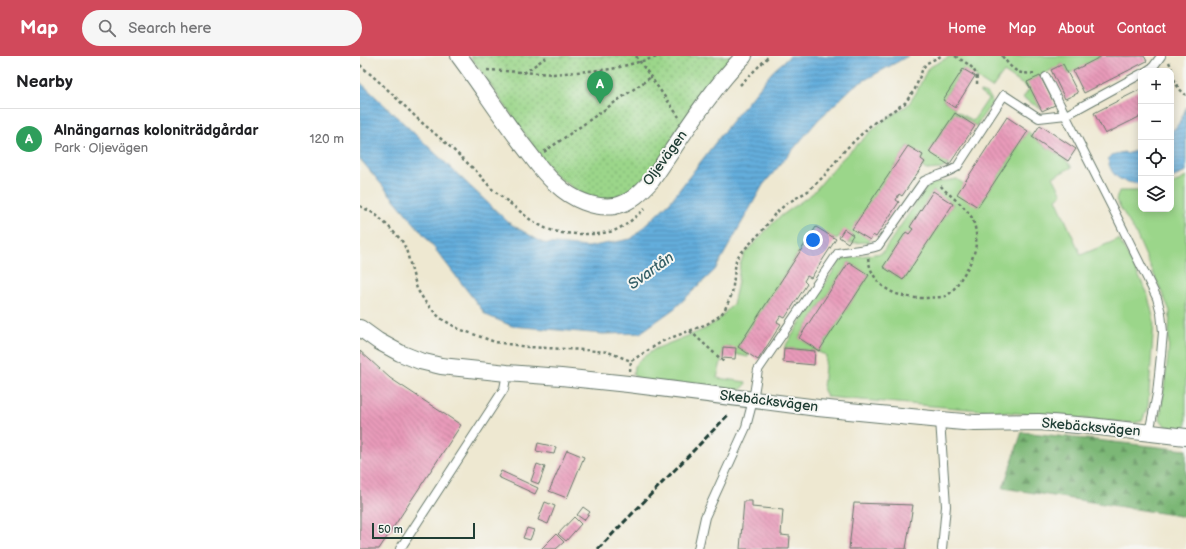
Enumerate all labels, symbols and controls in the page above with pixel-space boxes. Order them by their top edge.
search box [82,10,362,46]
text: Map [20,17,58,40]
icon: search [96,17,118,39]
text: Search here [128,19,211,38]
text: Home [948,20,986,37]
text: Map [1008,20,1036,37]
text: About [1058,20,1095,37]
text: Contact [1117,20,1166,37]
map controls [1138,68,1174,212]
button: + [1138,68,1174,104]
pin: A [587,71,613,104]
text: Nearby [16,72,73,92]
button: − [1138,104,1174,140]
text: Alnängarnas koloniträdgårdar [54,121,258,140]
street label: Oljevägen [639,127,691,189]
text: A [25,131,33,147]
text: 120 m [309,131,344,147]
text: Park · Oljevägen [54,140,148,156]
button: locate [1138,140,1174,176]
button: layers [1138,176,1174,212]
your location [803,230,823,250]
water label: Svartån [624,248,678,294]
street label: Skebäcksvägen [719,387,819,415]
street label: Skebäcksvägen [1041,414,1141,440]
scale bar [372,521,475,540]
text: 50 m [378,523,403,536]

